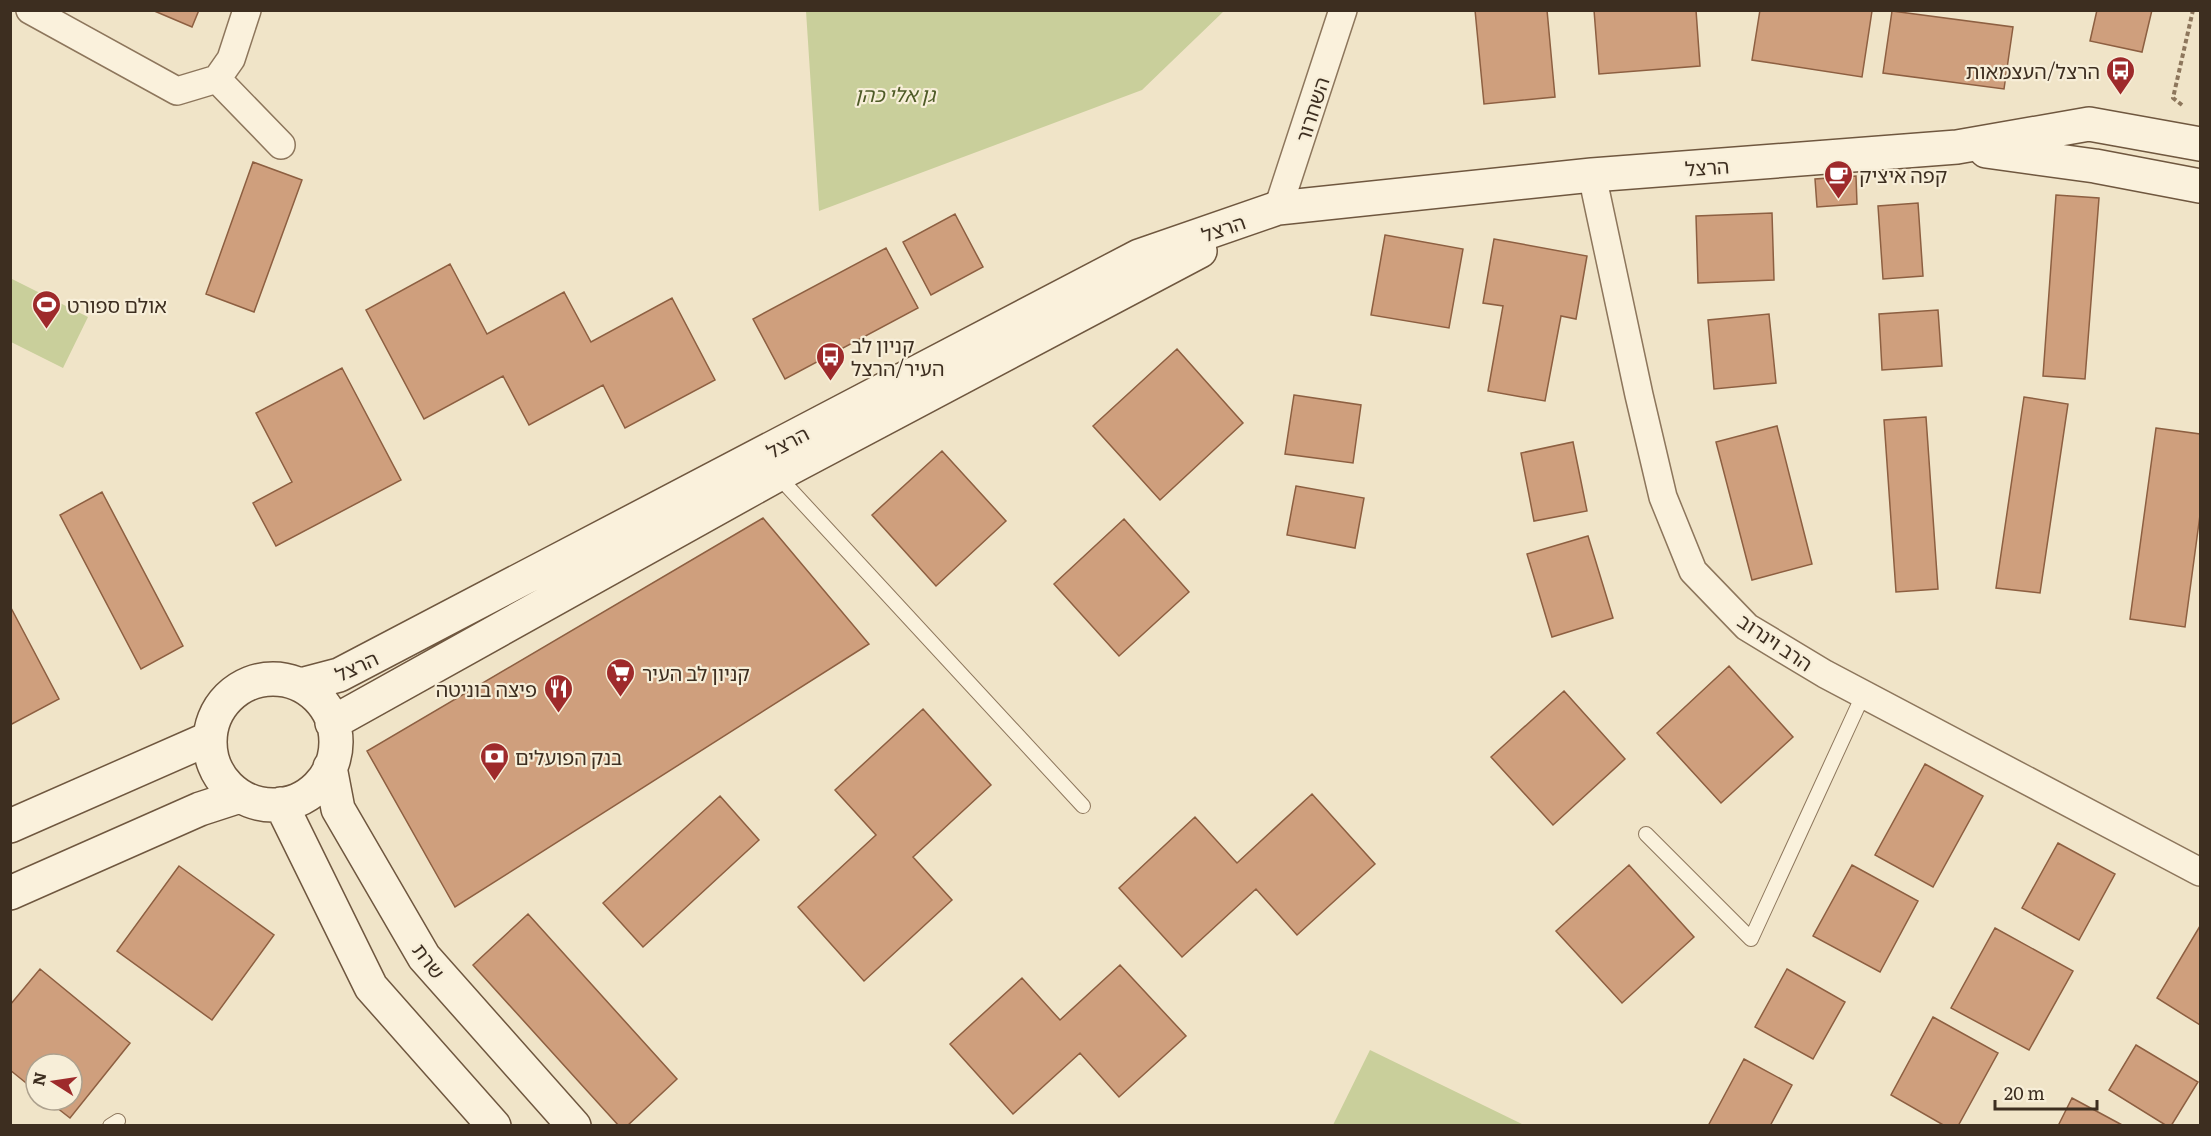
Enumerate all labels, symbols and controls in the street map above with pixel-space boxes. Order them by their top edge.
bus stop icon: הרצל/העצמאות [2105,54,2137,96]
place label: הרצל/העצמאות [1966,55,2100,85]
street label: השחרור [1286,72,1336,146]
park label: גן אלי כהן [855,78,936,108]
street label: הרצל [1684,149,1730,183]
cafe icon: קפה איציק [1822,158,1854,200]
place label: קפה איציק [1859,159,1947,189]
street label: הרצל [1197,206,1249,248]
sports icon: אולם ספורט [30,288,62,330]
place label: אולם ספורט [67,289,167,319]
place label: קניון לב העיר/הרצל [851,329,944,382]
bus stop icon: קניון לב העיר/הרצל [814,340,846,382]
street label: הרצל [760,417,814,465]
street label: הרב וינרוב [1732,605,1820,677]
street label: הרצל [329,642,383,688]
supermarket icon: קניון לב העיר [605,656,637,698]
place label: קניון לב העיר [642,657,750,687]
restaurant icon: פיצה בוניטה [542,672,574,714]
place label: פיצה בוניטה [436,673,537,703]
bank icon: בנק הפועלים [478,740,510,782]
place label: בנק הפועלים [515,741,622,771]
street label: שרת [407,936,453,984]
north arrow [24,1052,84,1112]
text: N [25,1070,51,1088]
scale bar [1995,1073,2097,1111]
text: 20 m [2004,1079,2045,1106]

